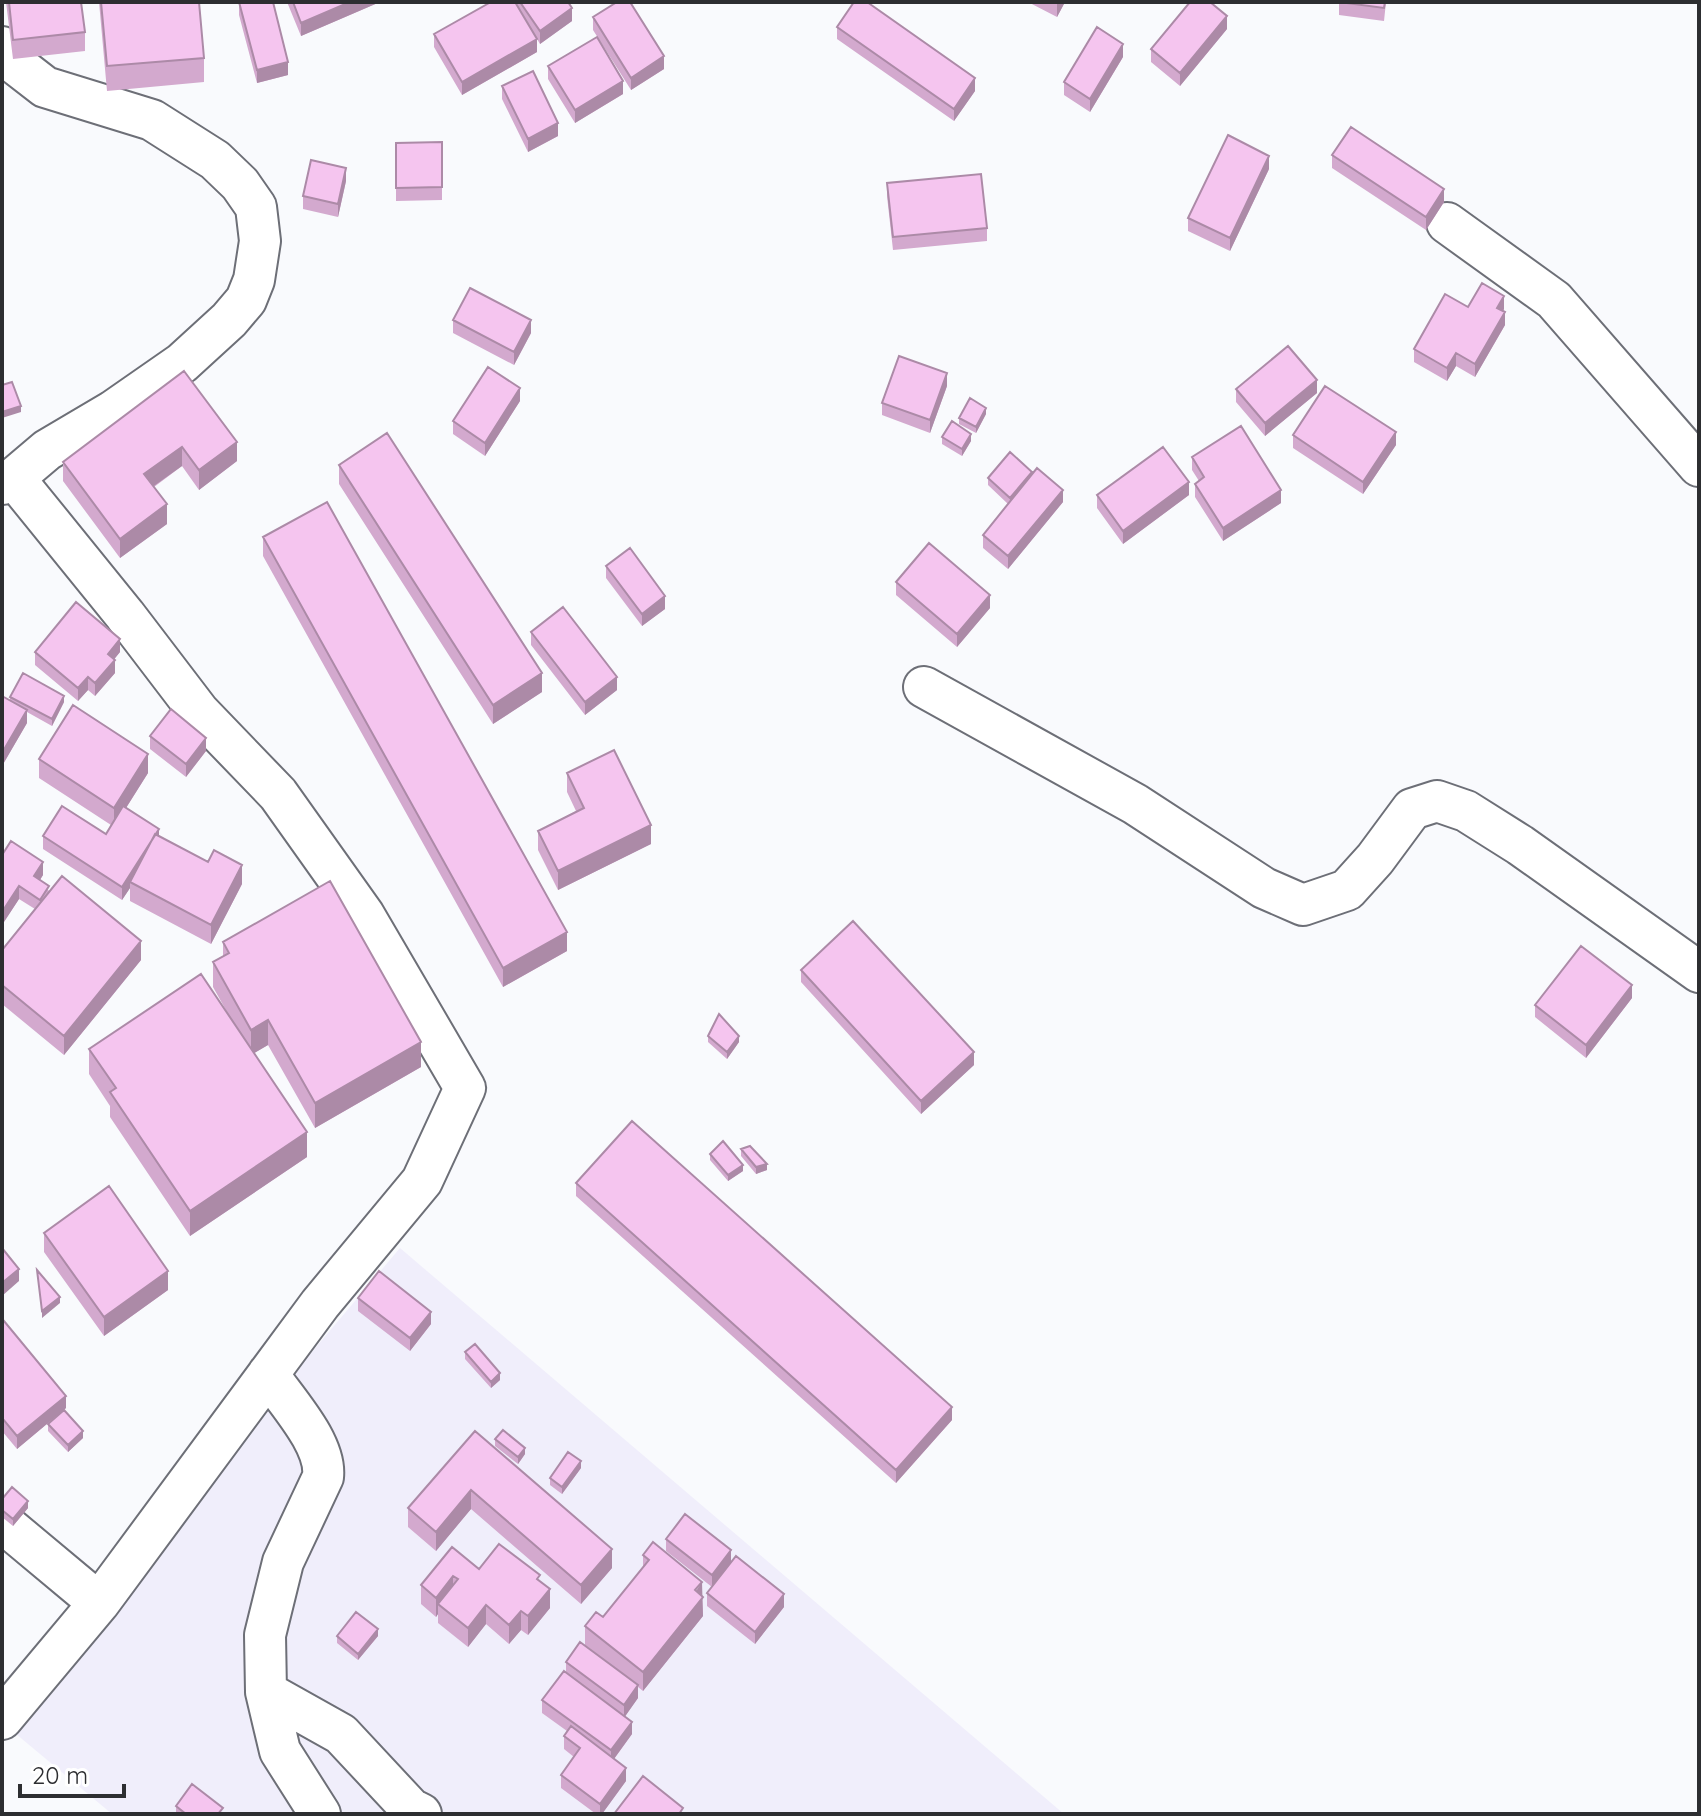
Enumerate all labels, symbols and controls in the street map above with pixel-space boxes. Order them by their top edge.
scale bar [20,1748,124,1798]
text: 20 m [32,1760,88,1790]

